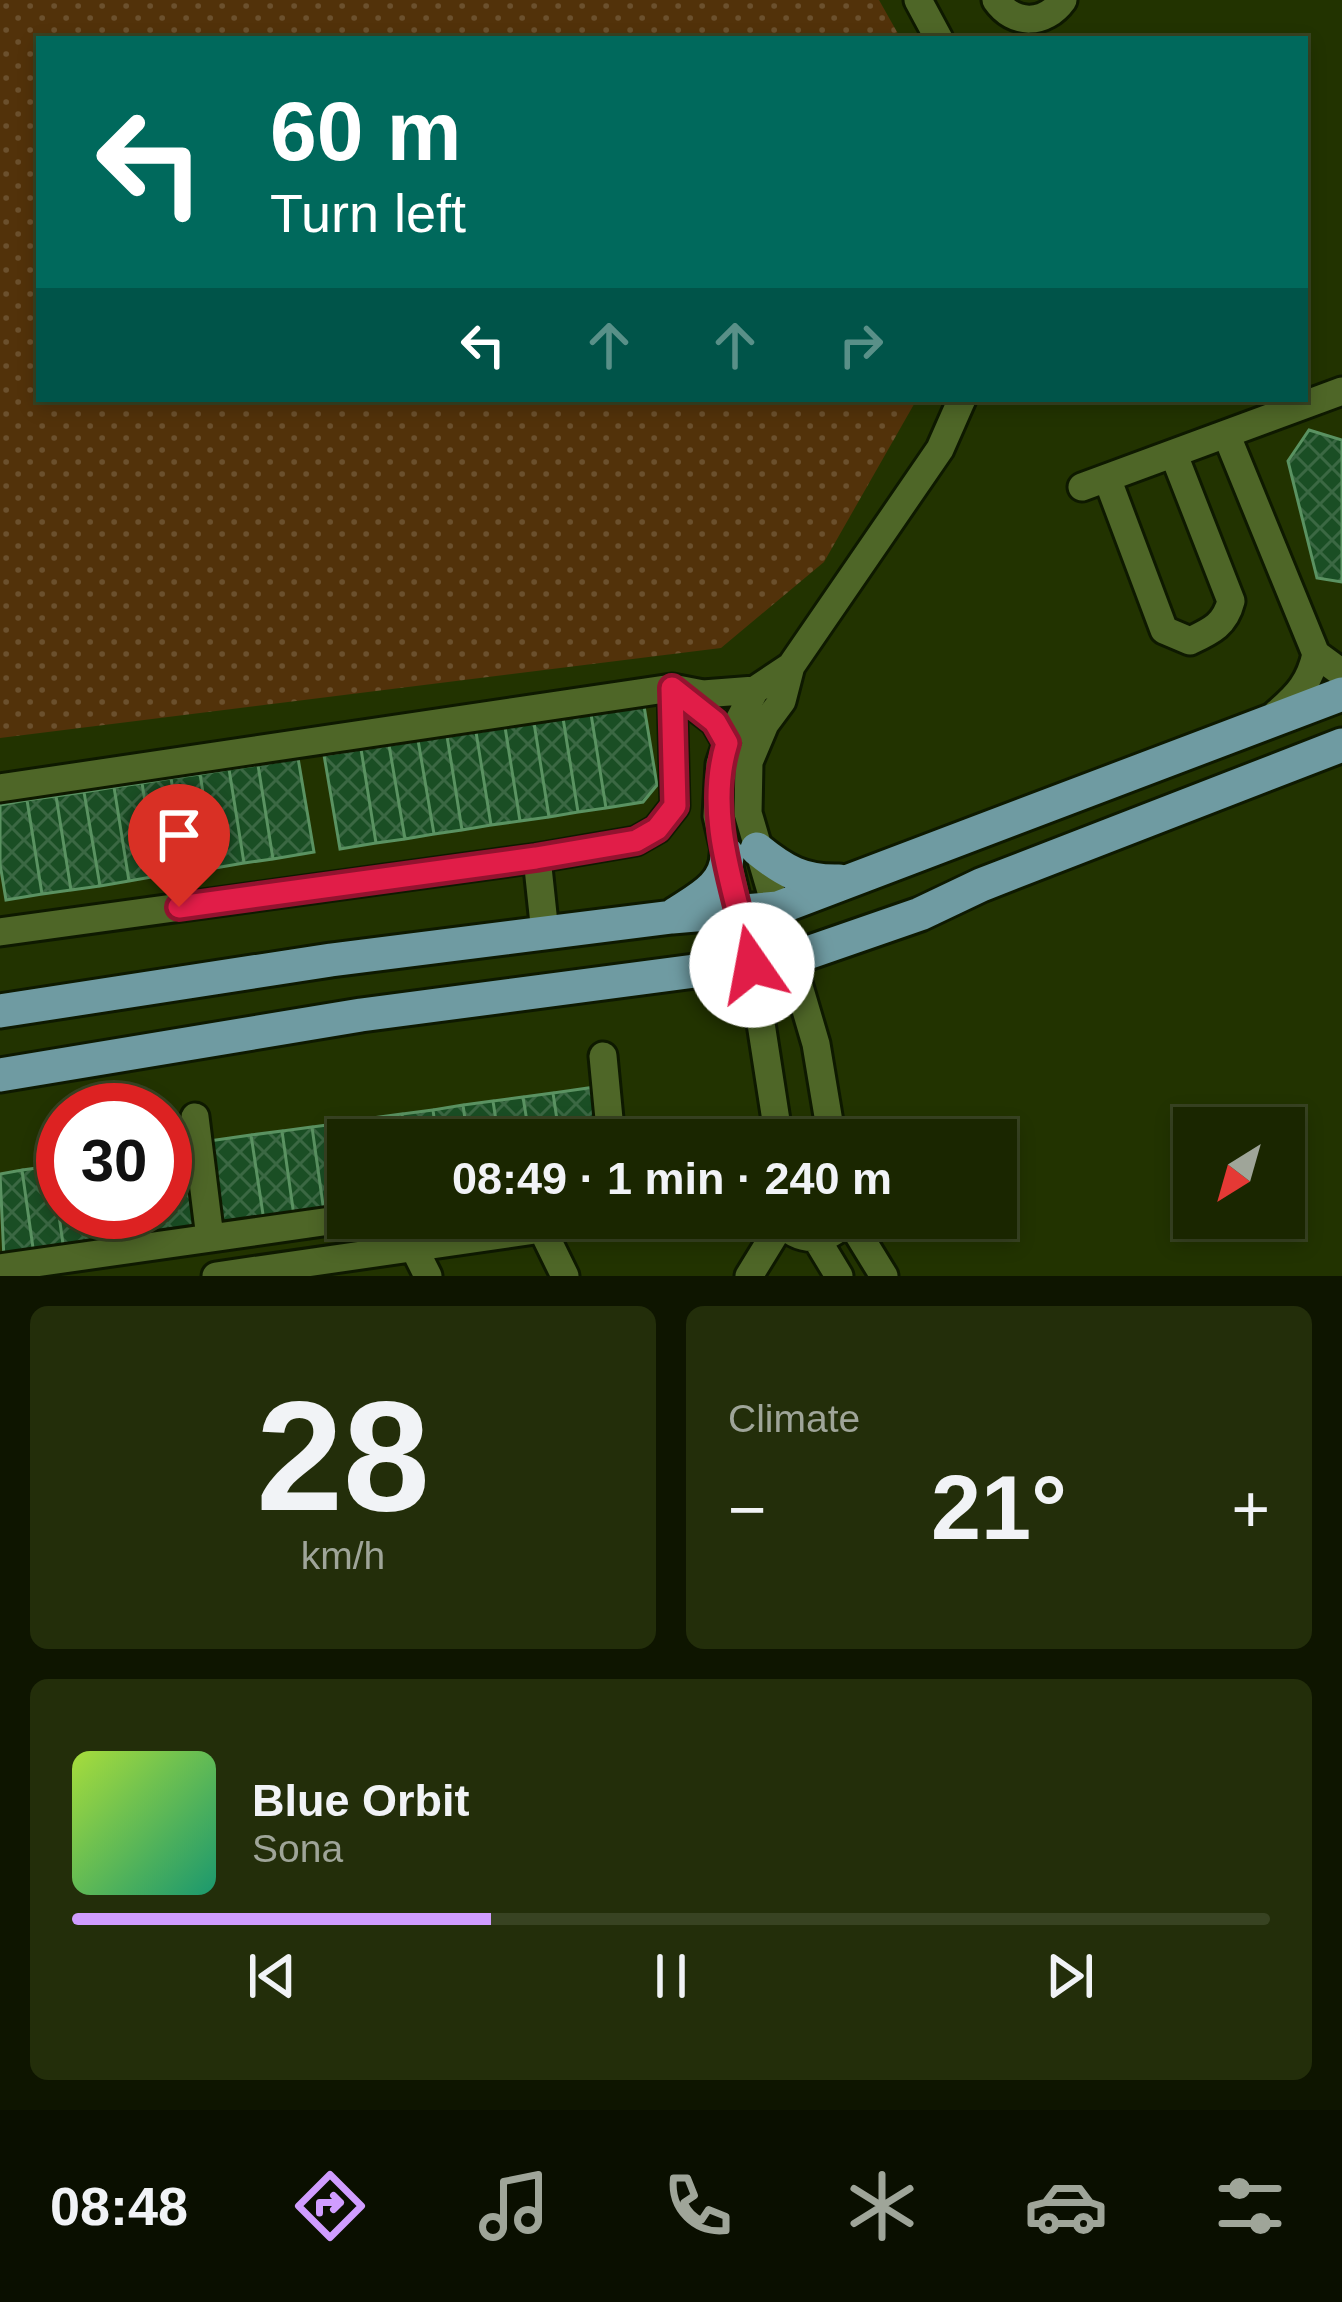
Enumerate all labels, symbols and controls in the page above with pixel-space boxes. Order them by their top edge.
icon: left [72,84,228,240]
text: 60 m [270,84,461,178]
text: Turn left [270,183,466,243]
icon: left [450,312,516,378]
icon: ahead [576,312,642,378]
icon: ahead [702,312,768,378]
icon: right [828,312,894,378]
pin [128,784,230,907]
icon: arrive [146,802,212,868]
position arrow [689,902,815,1028]
speed limit sign: 30 [36,1083,192,1239]
north arrow [1173,1107,1305,1239]
map controls [1173,1107,1305,1239]
text: 08:49 · 1 min · 240 m [452,1153,892,1204]
text: 28 [256,1369,430,1543]
text: Climate [728,1397,860,1440]
text: 21° [931,1458,1067,1558]
text: − [728,1472,767,1546]
text: + [1231,1472,1270,1546]
text: km/h [301,1534,385,1577]
text: Blue Orbit [252,1775,470,1826]
text: Sona [252,1827,343,1870]
icon: previous [239,1943,305,2009]
icon: pause [638,1943,704,2009]
icon: next [1037,1943,1103,2009]
icon: directions [288,2164,372,2248]
icon: music [472,2164,556,2248]
icon: phone [656,2164,740,2248]
icon: climate [840,2164,924,2248]
icon: car [1024,2164,1108,2248]
icon: filters [1208,2164,1292,2248]
text: 08:48 [50,2176,188,2236]

